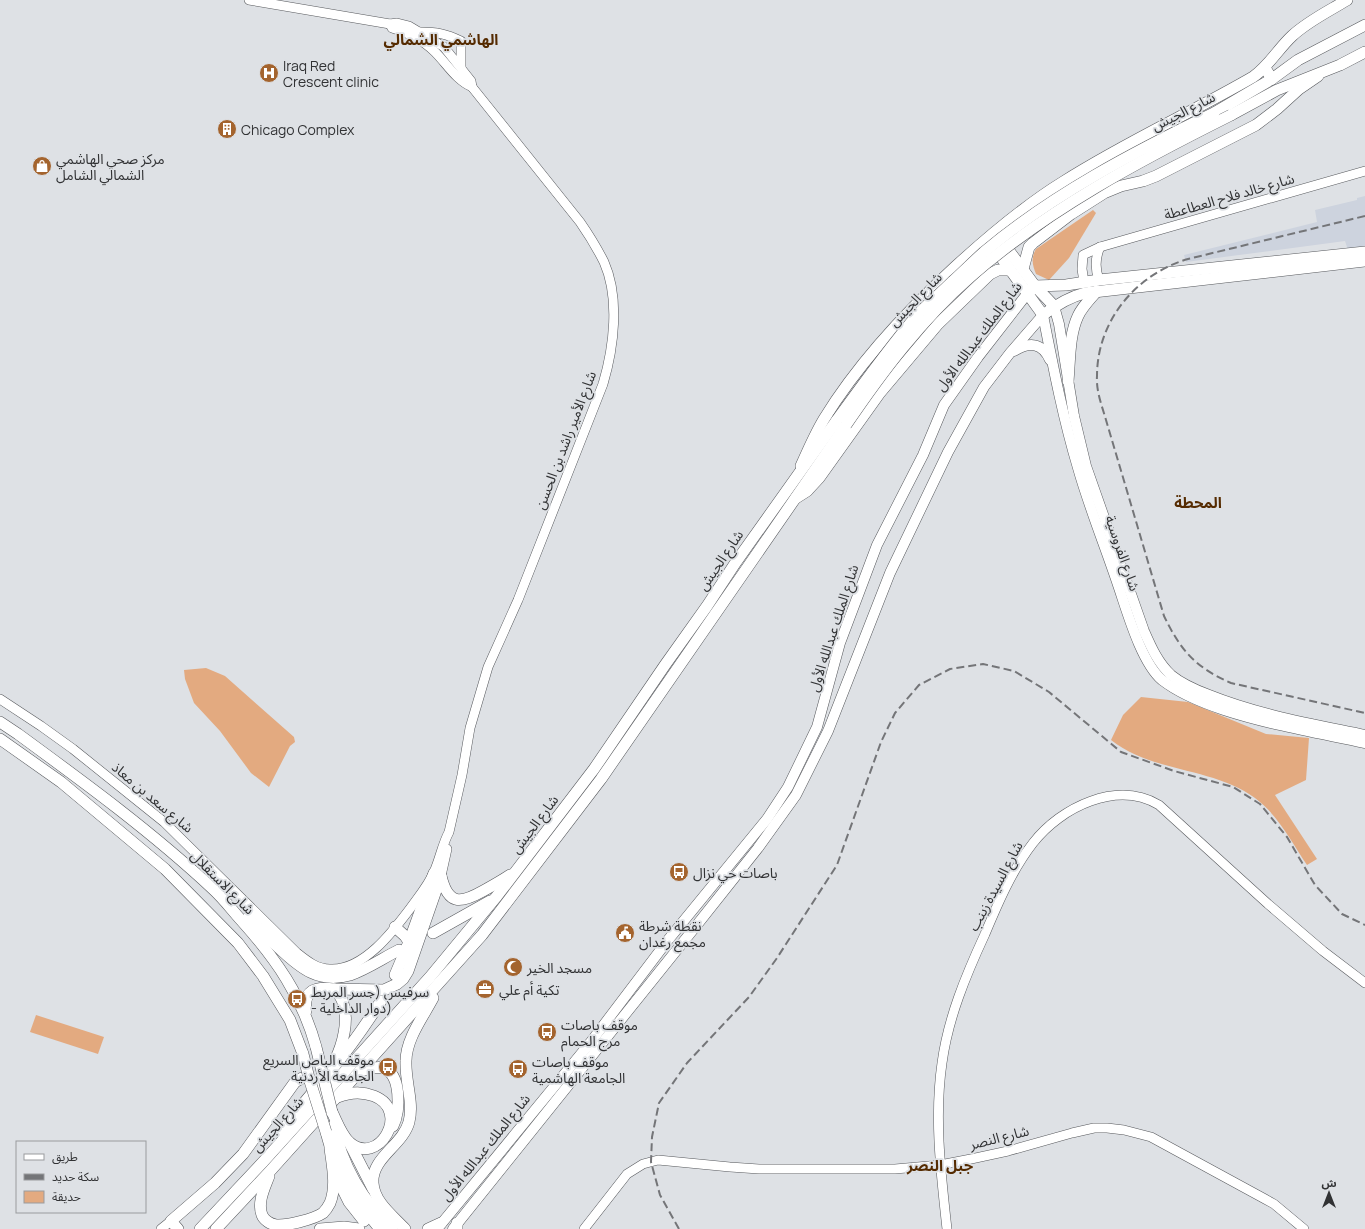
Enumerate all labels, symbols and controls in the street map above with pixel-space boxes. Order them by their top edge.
district label: الهاشمي الشمالي [384,29,498,51]
place label: Iraq Red Crescent clinic [283,56,379,91]
hospital icon: Iraq Red Crescent clinic [258,62,280,84]
street label: شارع الجيش [1148,87,1219,137]
building icon: Chicago Complex [216,118,238,140]
place label: Chicago Complex [241,120,355,139]
place label: مركز صحي الهاشمي الشمالي الشامل [56,149,165,186]
shop icon: مركز صحي الهاشمي الشمالي الشامل [31,155,53,177]
street label: شارع خالد فلاح العطاعطة [1162,168,1297,226]
street label: شارع الجيش [884,268,947,332]
street label: شارع الملك عبدالله الأول [931,277,1027,396]
street label: شارع الأمير راشد بن الحسن [530,368,602,513]
district label: المحطة [1174,492,1222,513]
street label: شارع الفروسية [1099,513,1145,594]
street label: شارع الجيش [693,526,749,595]
street label: شارع الملك عبدالله الأول [803,562,864,695]
street label: شارع سعد بن معاذ [107,757,198,838]
street label: شارع الجيش [506,791,564,858]
street label: شارع السيدة زينب [963,838,1028,935]
street label: شارع الاستقلال [186,846,259,919]
bus stop icon: باصات حي نزال [668,861,690,883]
place label: باصات حي نزال [693,863,778,884]
place label: نقطة شرطة مجمع رغدان [639,916,706,953]
public building icon: نقطة شرطة مجمع رغدان [614,922,636,944]
mosque icon: مسجد الخير [502,956,524,978]
place label: مسجد الخير [526,958,592,977]
office icon: تكية أم علي [474,978,496,1000]
place label: تكية أم علي [499,980,560,1001]
place label: سرفيس (جسر المربط - دوار الداخلية) [311,982,429,1017]
bus stop icon: سرفيس (جسر المربط - دوار الداخلية) [286,988,308,1010]
place label: موقف باصات مرج الحمام [561,1015,638,1052]
bus stop icon: موقف باصات مرج الحمام [536,1021,558,1043]
place label: موقف الباص السريع الجامعة الأردنية [263,1050,374,1085]
place label: موقف باصات الجامعة الهاشمية [532,1052,625,1087]
bus stop icon: موقف الباص السريع الجامعة الأردنية [377,1056,399,1078]
bus stop icon: موقف باصات الجامعة الهاشمية [507,1058,529,1080]
street label: شارع الملك عبدالله الأول [436,1089,536,1206]
street label: شارع الجيش [247,1092,309,1157]
street label: شارع النصر [966,1120,1031,1156]
legend [16,1141,146,1213]
text: طريق [52,1148,78,1165]
district label: جبل النصر [906,1155,974,1176]
text: سكة حديد [52,1168,99,1185]
north arrow [1309,1173,1349,1213]
text: ش [1321,1175,1337,1190]
text: حديقة [52,1188,81,1205]

